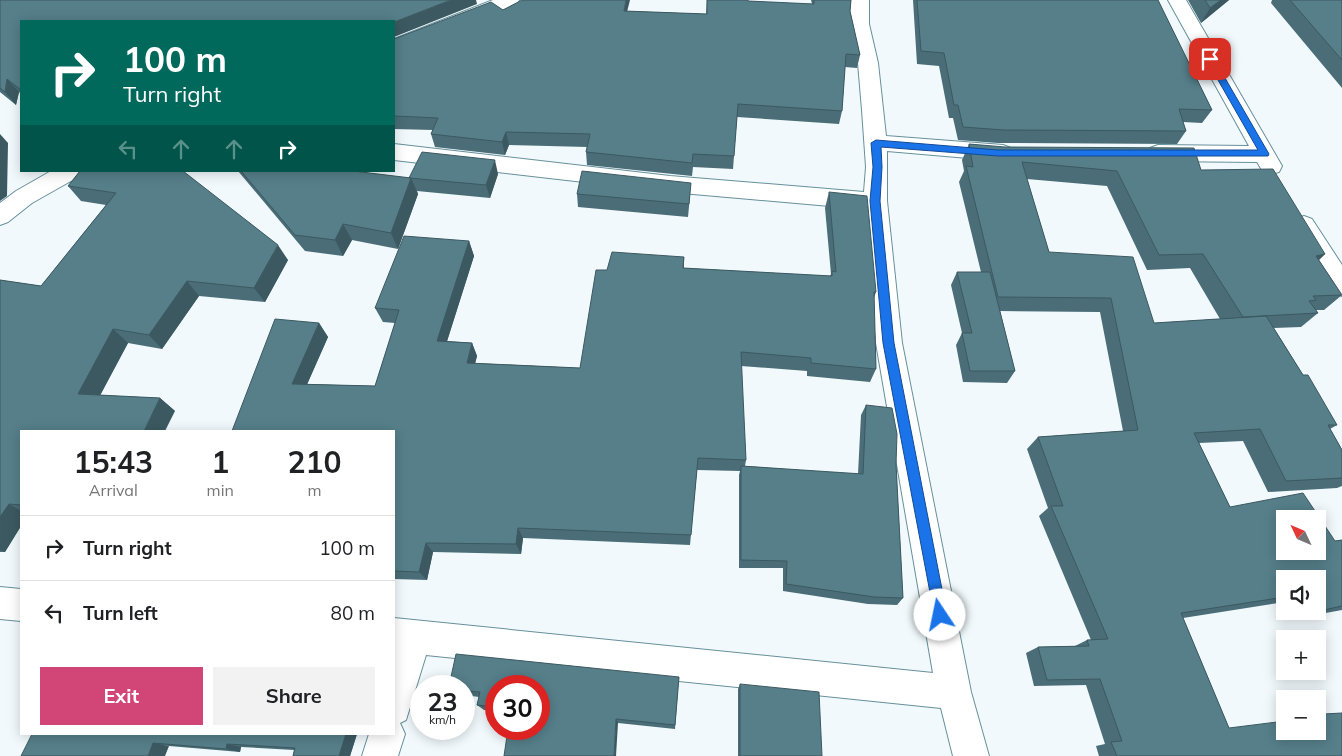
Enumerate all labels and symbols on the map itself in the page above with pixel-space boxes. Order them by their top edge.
pin [1189,38,1231,80]
north arrow [1276,510,1326,560]
position arrow [913,588,965,640]
speed limit sign: 30 [485,675,550,740]

